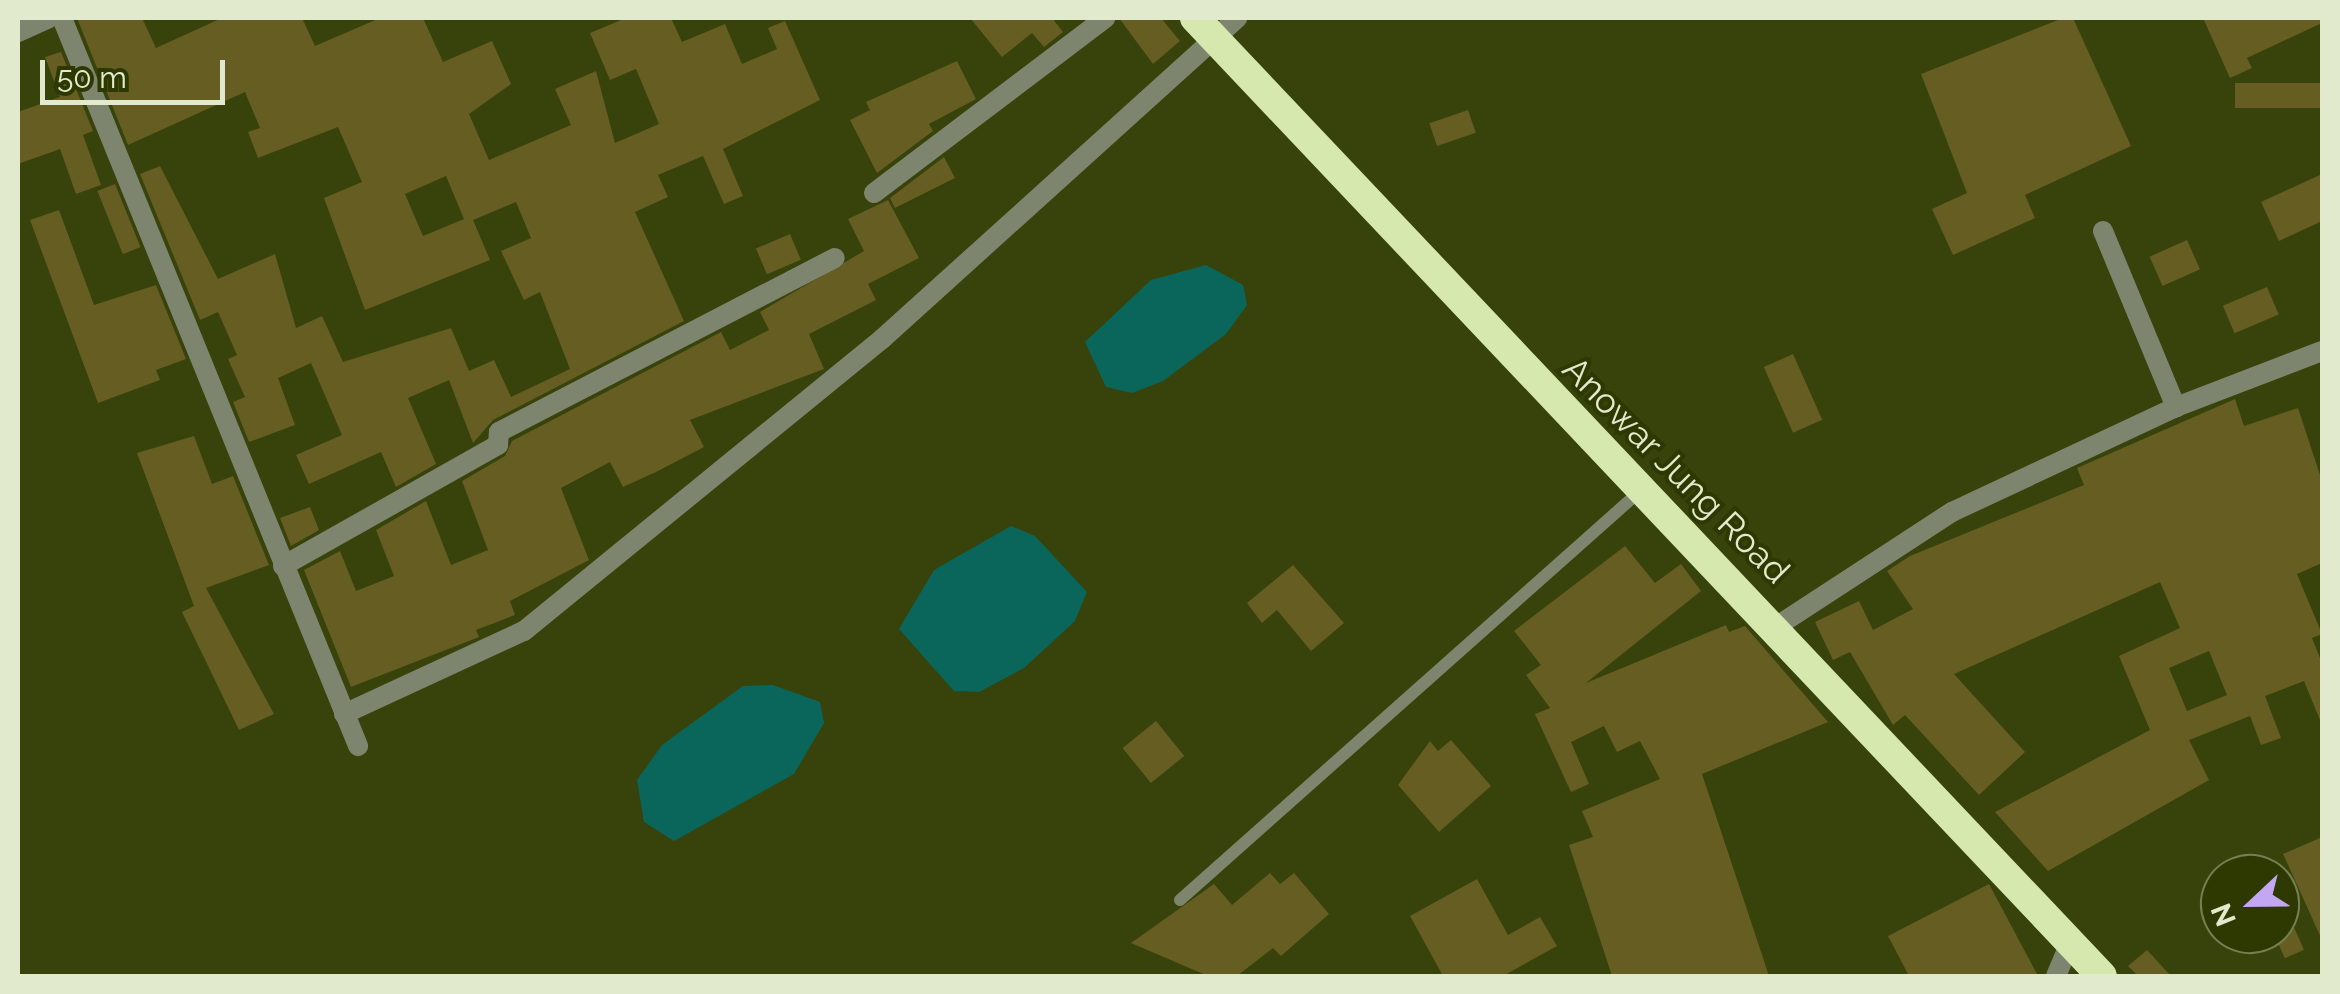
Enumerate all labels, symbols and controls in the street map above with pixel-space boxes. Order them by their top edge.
scale bar [45,40,230,102]
text: 50 m [57,60,127,95]
street label: Anowar Jung Road [1553,347,1799,593]
north arrow [2200,854,2300,954]
text: N [2204,899,2243,931]

